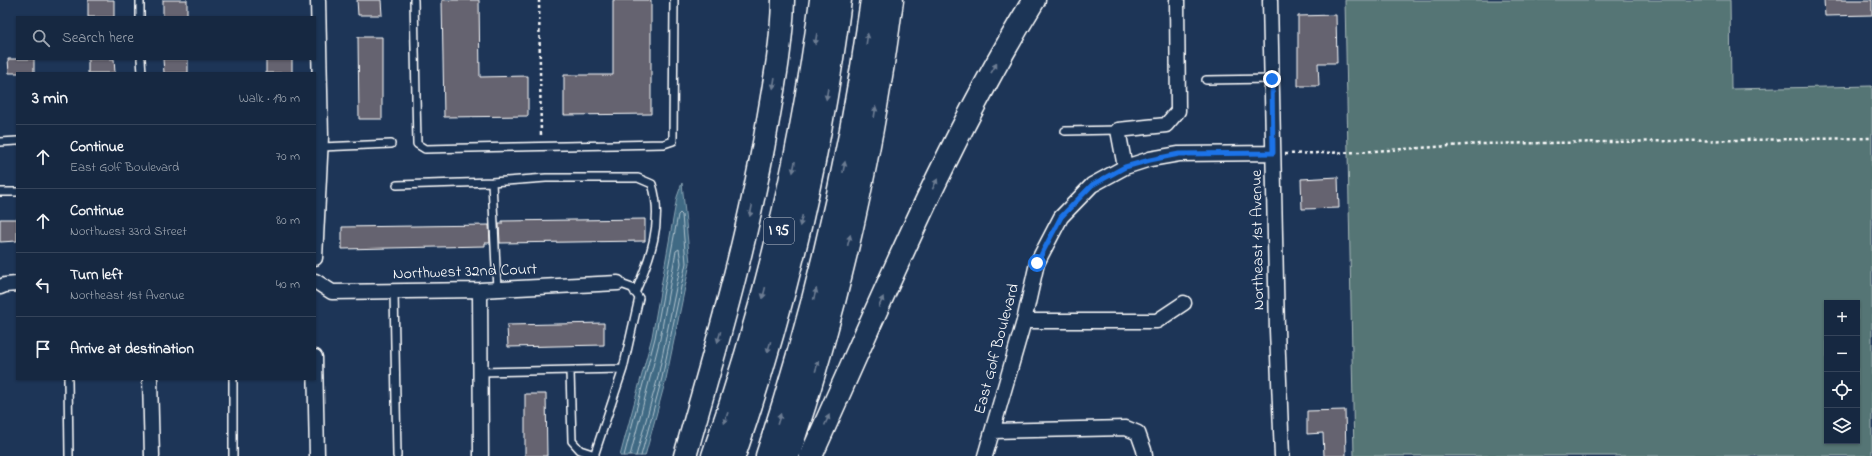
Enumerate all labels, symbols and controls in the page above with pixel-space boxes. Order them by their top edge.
search box [16,16,316,60]
icon: search [30,27,52,49]
text: Search here [62,27,134,49]
one-way arrow [813,33,819,45]
one-way arrow [864,33,870,45]
one-way arrow [991,62,998,74]
route end [1263,70,1281,88]
one-way arrow [771,77,777,90]
text: 3 min [32,86,68,111]
one-way arrow [824,88,830,100]
text: Walk · 190 m [239,89,300,108]
one-way arrow [872,106,878,118]
text: Continue [70,136,124,158]
icon: ahead [32,146,54,168]
text: 70 m [276,147,300,166]
text: East Golf Boulevard [70,158,179,177]
one-way arrow [791,161,797,173]
one-way arrow [842,161,848,174]
street label: Northeast 1st Avenue [1245,169,1271,311]
one-way arrow [932,178,939,190]
text: Continue [70,200,124,222]
one-way arrow [747,205,753,218]
icon: ahead [32,210,54,232]
text: 80 m [276,211,300,230]
one-way arrow [798,215,804,228]
road number: I 95 [764,218,794,244]
text: Northwest 33rd Street [70,222,187,241]
one-way arrow [847,233,853,246]
route start [1028,254,1046,272]
street label: Northwest 32nd Court [393,257,538,287]
text: Turn left [70,264,123,286]
icon: left [32,274,54,296]
text: 40 m [276,275,300,294]
street label: East Golf Boulevard [968,281,1026,417]
text: Northeast 1st Avenue [70,286,184,305]
one-way arrow [760,287,766,299]
one-way arrow [812,288,818,300]
one-way arrow [878,296,884,308]
map controls [1824,300,1860,444]
button: + [1824,300,1860,336]
one-way arrow [716,332,722,344]
button: − [1824,336,1860,372]
icon: arrive [32,338,54,360]
text: Arrive at destination [70,338,194,360]
one-way arrow [766,342,772,354]
one-way arrow [814,359,820,371]
button: locate [1824,372,1860,408]
button: layers [1824,408,1860,444]
one-way arrow [723,412,729,424]
one-way arrow [776,413,782,425]
one-way arrow [825,414,831,426]

